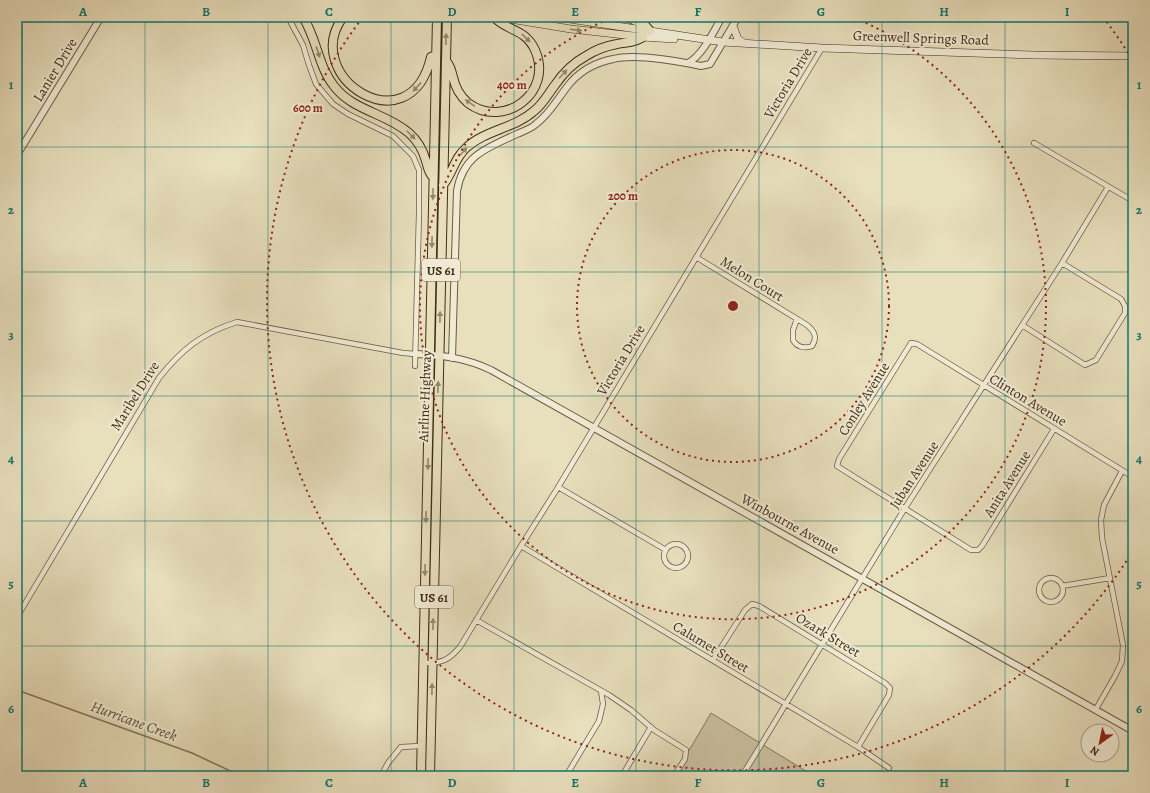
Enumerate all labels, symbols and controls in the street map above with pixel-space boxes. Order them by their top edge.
text: A [78,3,88,20]
text: B [202,3,210,20]
text: C [325,3,333,20]
text: D [447,3,457,20]
text: E [571,3,579,20]
text: F [695,3,702,20]
text: G [817,3,825,20]
text: H [939,3,949,20]
text: I [1065,3,1070,20]
street label: Greenwell Springs Road [853,26,990,50]
one-way arrow [570,27,583,33]
one-way arrow [443,32,449,45]
one-way arrow [521,33,531,43]
street label: Lanier Drive [29,35,81,105]
street label: Victoria Drive [759,44,817,123]
one-way arrow [316,47,322,59]
one-way arrow [559,69,568,80]
text: 1 [9,76,14,93]
text: 1 [1137,76,1142,93]
text: 400 m [497,77,527,93]
one-way arrow [413,82,422,92]
one-way arrow [465,99,475,107]
text: 600 m [293,100,323,116]
one-way arrow [406,130,416,140]
one-way arrow [458,146,467,157]
one-way arrow [430,188,436,201]
text: 200 m [608,188,638,204]
text: 2 [8,201,15,218]
text: 2 [1136,201,1143,218]
one-way arrow [429,236,435,249]
street label: Melon Court [717,252,788,306]
road number: US 61 [422,259,460,281]
centre of rings [726,299,740,313]
one-way arrow [437,310,443,323]
street label: Victoria Drive [592,321,650,400]
text: 3 [8,326,14,343]
text: 3 [1136,326,1142,343]
street label: Airline Highway [414,349,436,443]
street label: Maribel Drive [106,358,164,434]
street label: Conley Avenue [834,359,894,439]
street label: Clinton Avenue [986,369,1070,431]
one-way arrow [435,381,442,393]
street label: Juban Avenue [885,437,943,513]
street label: Anita Avenue [979,447,1035,522]
text: 4 [8,450,14,467]
text: 4 [1136,450,1142,467]
one-way arrow [424,458,431,470]
street label: Winbourne Avenue [737,489,843,559]
one-way arrow [423,511,430,523]
one-way arrow [422,564,428,577]
text: 5 [8,575,14,592]
text: 5 [1136,575,1142,592]
road number: US 61 [415,586,453,608]
street label: Ozark Street [792,608,864,662]
one-way arrow [430,617,436,630]
street label: Calumet Street [669,617,753,677]
one-way arrow [428,683,435,695]
water label: Hurricane Creek [88,696,180,746]
text: 6 [8,700,14,717]
text: 6 [1136,700,1142,717]
north arrow [1080,723,1120,763]
text: N [1087,742,1102,759]
text: A [78,774,88,791]
text: B [202,774,210,791]
text: C [325,774,333,791]
text: D [447,774,457,791]
text: E [571,774,579,791]
text: F [695,774,702,791]
text: G [817,774,825,791]
text: H [939,774,949,791]
text: I [1065,774,1070,791]

